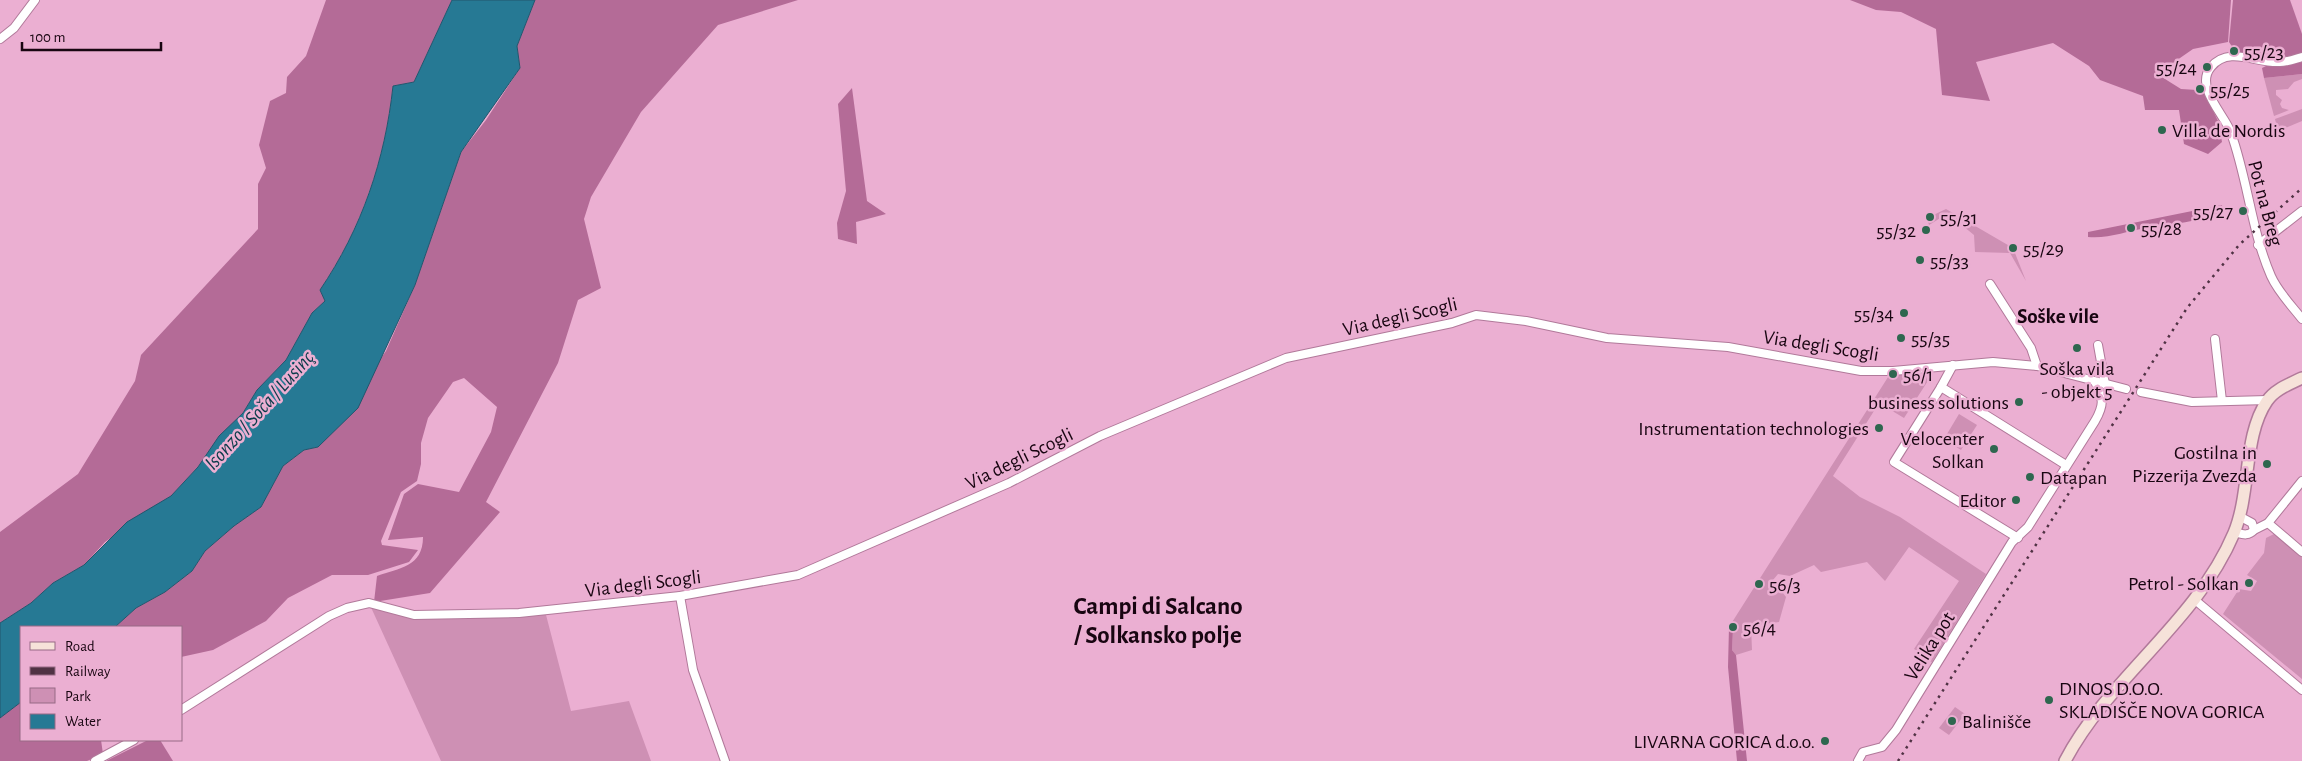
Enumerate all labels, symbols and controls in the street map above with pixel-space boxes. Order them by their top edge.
scale bar [22,20,161,52]
text: 100 m [30,30,65,45]
place label: 55/23 [2244,42,2284,62]
marker: 55/23 [2228,45,2240,57]
place label: 55/24 [2156,58,2197,78]
marker: 55/24 [2201,61,2213,73]
place label: 55/25 [2210,80,2250,100]
marker: 55/25 [2194,83,2206,95]
place label: Villa de Nordis [2172,121,2285,141]
marker: Villa de Nordis [2156,124,2168,136]
street label: Pot na Breg [2244,158,2286,248]
place label: 55/27 [2193,202,2233,222]
marker: 55/27 [2237,205,2249,217]
place label: 55/31 [1940,208,1978,228]
marker: 55/31 [1924,211,1936,223]
place label: 55/28 [2141,219,2182,239]
place label: 55/32 [1876,221,1916,241]
marker: 55/28 [2125,222,2137,234]
marker: 55/32 [1920,224,1932,236]
place label: 55/29 [2023,239,2064,259]
marker: 55/29 [2007,242,2019,254]
place label: 55/33 [1930,251,1969,271]
marker: 55/33 [1914,254,1926,266]
street label: Via degli Scogli [1341,294,1459,340]
place label: 55/34 [1854,304,1894,324]
district label: Soške vile [2017,306,2099,327]
marker: 55/34 [1898,307,1910,319]
street label: Via degli Scogli [1762,327,1880,365]
place label: 55/35 [1911,329,1950,349]
marker: 55/35 [1895,332,1907,344]
marker: Soška vila - objekt 5 [2071,342,2083,354]
water label: Isonzo / Soča / Lusinç [201,346,319,474]
place label: Soška vila - objekt 5 [2040,359,2115,402]
place label: 56/1 [1903,365,1933,385]
marker: 56/1 [1887,368,1899,380]
place label: business solutions [1868,393,2009,413]
marker: business solutions [2013,396,2025,408]
place label: Instrumentation technologies [1638,419,1869,439]
marker: Instrumentation technologies [1873,422,1885,434]
street label: Via degli Scogli [962,424,1076,494]
place label: Velocenter Solkan [1901,429,1985,472]
marker: Velocenter Solkan [1988,443,2000,455]
place label: Gostilna in Pizzerija Zvezda [2132,443,2257,486]
marker: Gostilna in Pizzerija Zvezda [2261,458,2273,470]
place label: Datapan [2040,468,2107,488]
marker: Datapan [2024,471,2036,483]
place label: Editor [1960,491,2007,511]
marker: Editor [2010,494,2022,506]
street label: Via degli Scogli [584,567,702,601]
place label: Petrol - Solkan [2128,574,2239,594]
place label: 56/3 [1769,575,1801,595]
marker: Petrol - Solkan [2243,577,2255,589]
marker: 56/3 [1753,578,1765,590]
district label: Campi di Salcano / Solkansko polje [1073,594,1243,648]
street label: Velika pot [1901,608,1959,684]
place label: 56/4 [1743,618,1776,638]
marker: 56/4 [1727,621,1739,633]
legend [20,626,182,741]
text: Road [65,639,95,654]
text: Railway [65,664,111,679]
place label: DINOS D.O.O. SKLADIŠČE NOVA GORICA [2059,679,2265,722]
text: Park [65,689,91,704]
marker: DINOS D.O.O. SKLADIŠČE NOVA GORICA [2043,694,2055,706]
place label: Balinišče [1962,712,2031,732]
text: Water [65,714,101,729]
marker: Balinišče [1946,715,1958,727]
place label: LIVARNA GORICA d.o.o. [1634,732,1815,752]
marker: LIVARNA GORICA d.o.o. [1819,735,1831,747]

